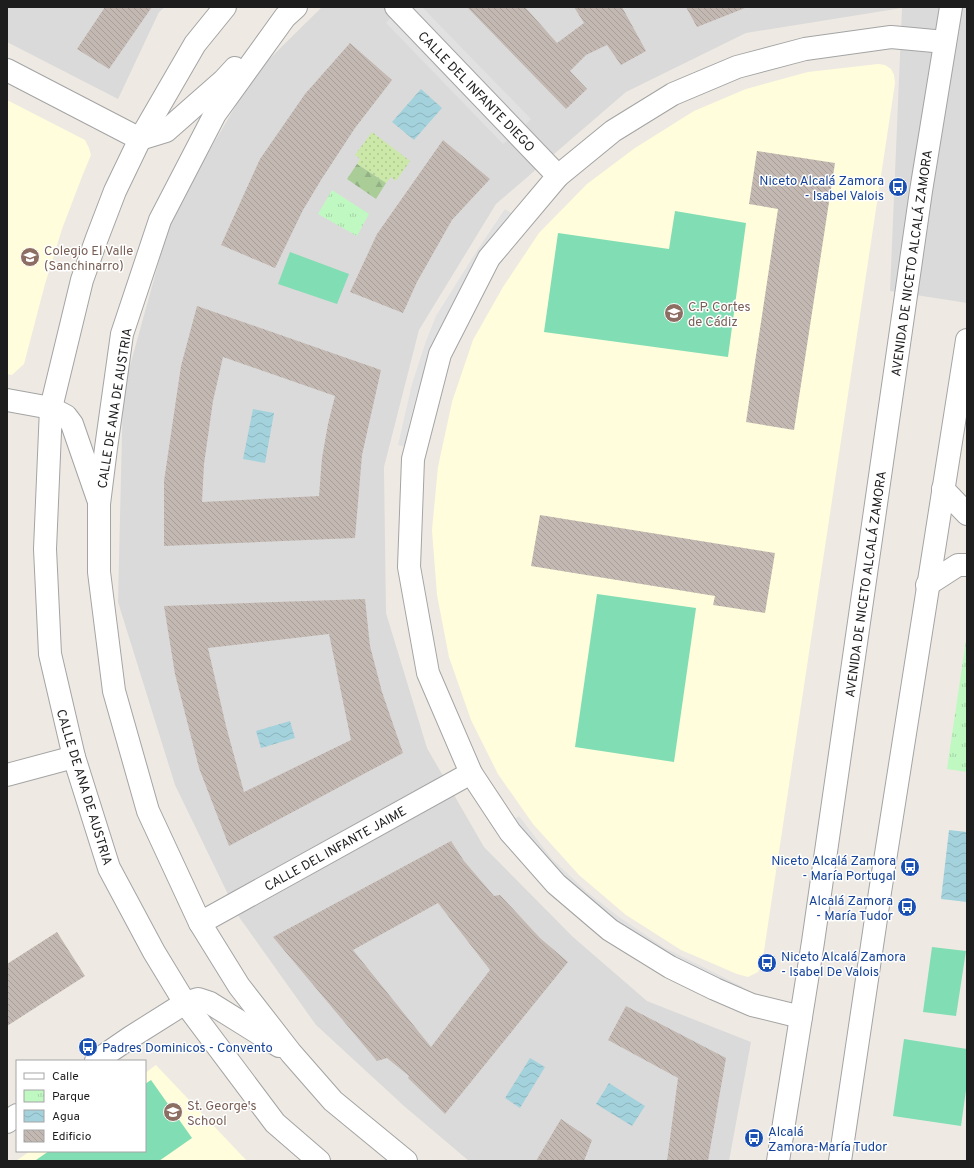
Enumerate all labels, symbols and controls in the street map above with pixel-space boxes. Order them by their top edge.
street label: CALLE DEL INFANTE DIEGO [414,29,537,156]
street label: AVENIDA DE NICETO ALCALÁ ZAMORA [887,148,937,378]
place label: Niceto Alcalá Zamora - Isabel Valois [759,174,884,205]
bus stop icon: Niceto Alcalá Zamora - Isabel Valois [887,176,909,198]
place label: Colegio El Valle (Sanchinarro) [44,244,133,275]
school or university icon: Colegio El Valle (Sanchinarro) [19,246,41,268]
place label: C.P. Cortes de Cádiz [688,300,751,331]
school or university icon: C.P. Cortes de Cádiz [663,302,685,324]
street label: CALLE DE ANA DE AUSTRIA [95,327,137,490]
street label: AVENIDA DE NICETO ALCALÁ ZAMORA [841,469,891,699]
street label: CALLE DE ANA DE AUSTRIA [52,708,115,868]
street label: CALLE DEL INFANTE JAIME [262,804,410,896]
place label: Niceto Alcalá Zamora - María Portugal [771,854,896,885]
bus stop icon: Niceto Alcalá Zamora - María Portugal [899,856,921,878]
place label: Alcalá Zamora - María Tudor [809,894,893,925]
bus stop icon: Alcalá Zamora - María Tudor [896,896,918,918]
place label: Niceto Alcalá Zamora - Isabel De Valois [781,950,906,981]
bus stop icon: Niceto Alcalá Zamora - Isabel De Valois [756,952,778,974]
bus stop icon: Padres Dominicos - Convento [77,1036,99,1058]
place label: Padres Dominicos - Convento [102,1041,273,1057]
legend [16,1060,146,1152]
text: Calle [52,1069,79,1085]
text: Parque [52,1089,90,1105]
place label: St. George's School [187,1099,257,1130]
school or university icon: St. George's School [162,1101,184,1123]
text: Agua [52,1109,80,1125]
place label: Alcalá Zamora-María Tudor [768,1125,887,1156]
bus stop icon: Alcalá Zamora-María Tudor [743,1127,765,1149]
text: Edificio [52,1129,92,1145]

